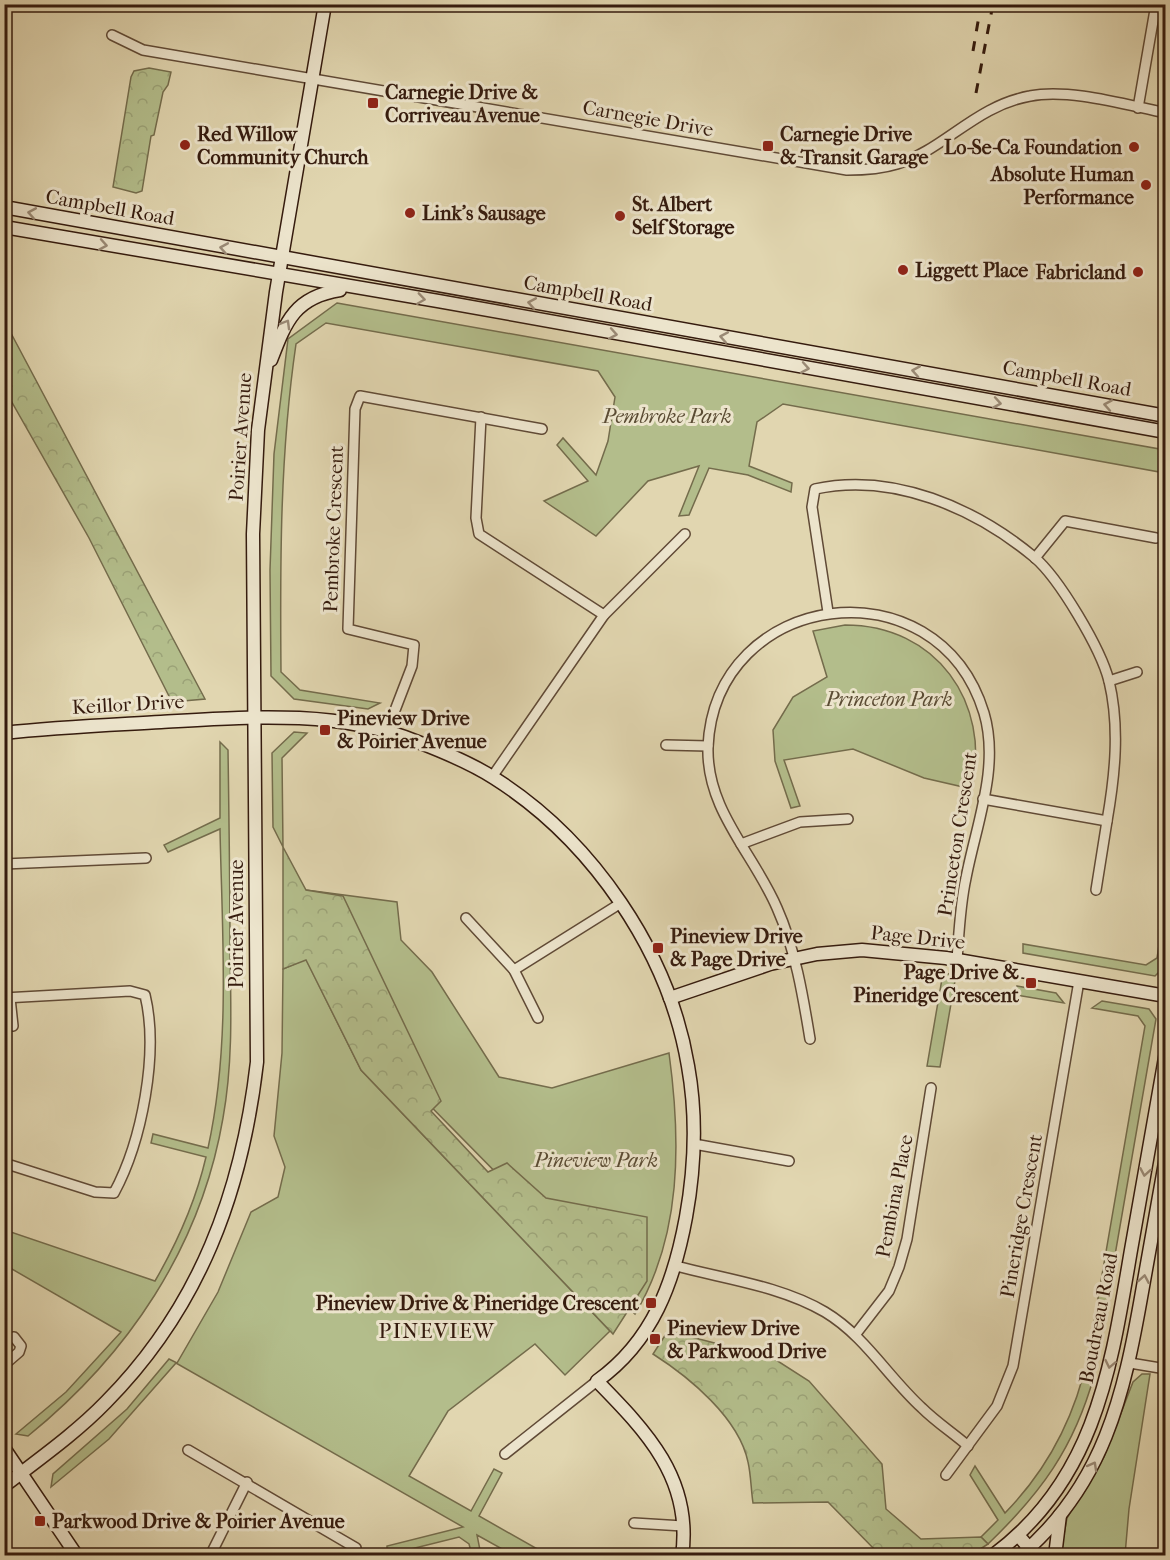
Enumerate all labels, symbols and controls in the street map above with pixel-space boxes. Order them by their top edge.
place label: Carnegie Drive & Corriveau Avenue [385,81,540,127]
marker: Carnegie Drive & Corriveau Avenue [366,96,380,110]
street label: Carnegie Drive [581,96,715,141]
place label: Red Willow Community Church [197,123,369,169]
place label: Carnegie Drive & Transit Garage [780,123,929,169]
place label: Lo-Se-Ca Foundation [944,136,1122,159]
marker: Red Willow Community Church [178,138,192,152]
marker: Carnegie Drive & Transit Garage [761,139,775,153]
marker: Lo-Se-Ca Foundation [1127,140,1141,154]
place label: Absolute Human Performance [989,163,1134,209]
marker: Absolute Human Performance [1139,178,1153,192]
street label: Campbell Road [44,185,177,230]
place label: St. Albert Self Storage [632,193,734,239]
place label: Link's Sausage [422,202,546,225]
marker: Link's Sausage [403,206,417,220]
one-way arrow [28,207,37,219]
marker: St. Albert Self Storage [613,209,627,223]
one-way arrow [98,238,108,251]
one-way arrow [219,242,229,255]
place label: Liggett Place [915,259,1028,282]
place label: Fabricland [1035,261,1127,284]
marker: Liggett Place [896,263,910,277]
marker: Fabricland [1131,265,1145,279]
street label: Campbell Road [522,271,655,316]
one-way arrow [416,292,426,305]
one-way arrow [527,297,537,310]
one-way arrow [279,320,291,330]
one-way arrow [607,327,617,340]
one-way arrow [719,331,729,344]
street label: Campbell Road [1001,356,1134,401]
one-way arrow [800,361,810,374]
one-way arrow [911,365,921,378]
street label: Poirier Avenue [225,372,256,502]
one-way arrow [992,396,1001,408]
one-way arrow [1103,400,1113,412]
park label: Pembroke Park [601,405,732,428]
street label: Pembroke Crescent [319,445,348,613]
park label: Princeton Park [824,688,953,711]
street label: Keillor Drive [71,690,185,719]
place label: Pineview Drive & Poirier Avenue [337,707,487,753]
marker: Pineview Drive & Poirier Avenue [318,723,332,737]
street label: Princeton Crescent [933,750,982,918]
street label: Poirier Avenue [225,859,248,989]
street label: Page Drive [870,921,966,954]
place label: Pineview Drive & Page Drive [670,925,803,971]
marker: Pineview Drive & Page Drive [651,941,665,955]
place label: Page Drive & Pineridge Crescent [853,961,1020,1007]
marker: Page Drive & Pineridge Crescent [1024,976,1038,990]
street label: Pembina Place [871,1132,918,1260]
street label: Pineridge Crescent [996,1132,1047,1300]
park label: Pineview Park [533,1149,658,1172]
one-way arrow [1139,1167,1151,1176]
street label: Boudreau Road [1075,1250,1123,1385]
one-way arrow [1138,1274,1150,1283]
place label: Pineview Drive & Pineridge Crescent [315,1292,640,1315]
marker: Pineview Drive & Pineridge Crescent [644,1296,658,1310]
place label: Pineview Drive & Parkwood Drive [667,1317,826,1363]
district label: PINEVIEW [379,1319,495,1343]
marker: Pineview Drive & Parkwood Drive [648,1332,662,1346]
one-way arrow [1105,1358,1118,1368]
one-way arrow [1086,1461,1097,1472]
place label: Parkwood Drive & Poirier Avenue [52,1510,345,1533]
marker: Parkwood Drive & Poirier Avenue [33,1514,47,1528]

